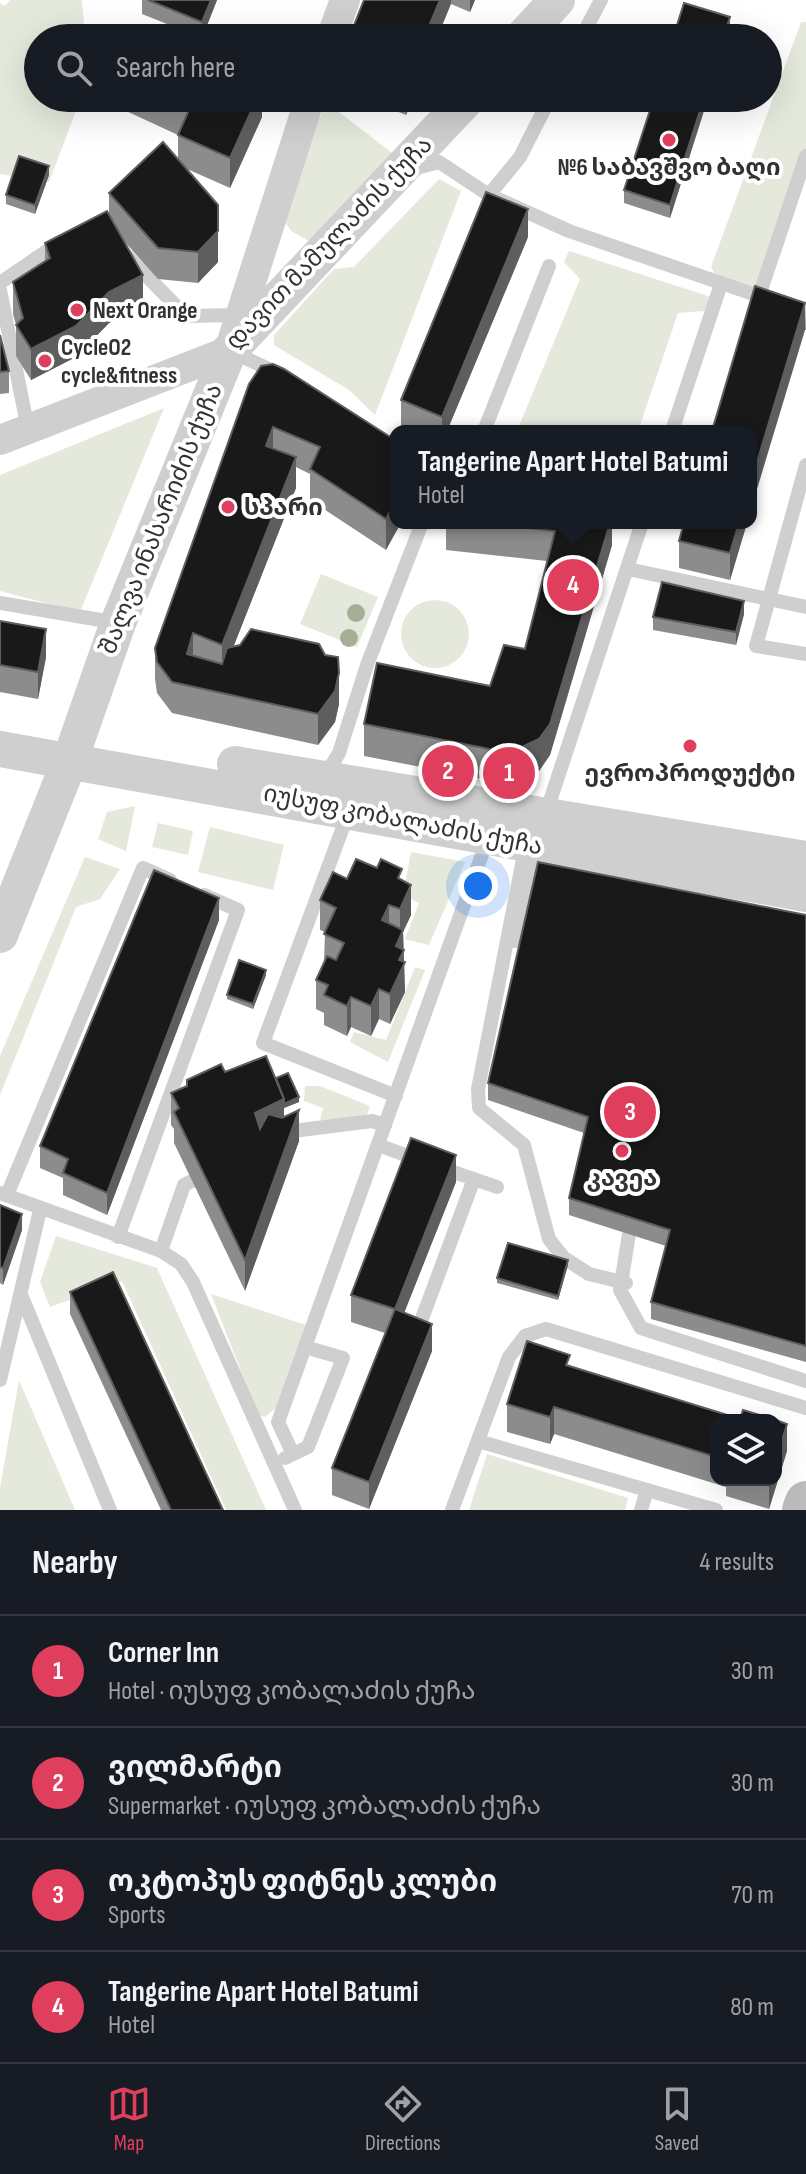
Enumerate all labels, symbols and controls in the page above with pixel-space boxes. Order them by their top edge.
search box [24,24,782,112]
icon: search [52,46,96,90]
text: Search here [116,50,235,86]
street label: დავით მამულაძის ქუჩა [220,130,438,356]
marker: №6 საბავშვო ბაღი [660,131,678,149]
place label: №6 საბავშვო ბაღი [558,153,780,182]
place label: Next Orange [93,296,198,325]
marker: Next Orange [68,301,86,319]
place label: CycleO2 cycle&fitness [61,333,177,390]
marker: CycleO2 cycle&fitness [36,352,54,370]
street label: შალვა ინასარიძის ქუჩა [93,380,229,658]
popup [389,425,757,529]
text: Tangerine Apart Hotel Batumi [418,444,728,480]
text: Hotel [418,480,465,511]
place label: სპარი [244,493,323,522]
marker: სპარი [219,498,237,516]
pin: 4 [547,555,599,615]
marker: ევროპროდუქტი [681,737,699,755]
pin: 2 [422,741,474,801]
pin: 1 [483,743,535,803]
place label: ევროპროდუქტი [585,759,795,788]
street label: იუსუფ კობალაძის ქუჩა [261,779,545,861]
your location [458,866,498,906]
pin: 3 [604,1082,656,1142]
marker: კავეა [613,1142,631,1160]
place label: კავეა [587,1164,657,1193]
map controls [710,1414,782,1486]
button: layers [710,1414,782,1486]
text: Nearby [32,1542,118,1583]
text: 4 results [699,1547,774,1578]
text: Corner Inn [108,1635,219,1671]
text: 1 [53,1656,63,1687]
text: 30 m [731,1656,774,1687]
text: Hotel · იუსუფ კობალაძის ქუჩა [108,1676,475,1707]
text: ვილმარტი [108,1750,282,1786]
text: 2 [52,1768,64,1799]
text: 30 m [731,1768,774,1799]
text: Supermarket · იუსუფ კობალაძის ქუჩა [108,1791,541,1822]
text: ოკტოპუს ფიტნეს კლუბი [108,1864,497,1900]
text: 3 [52,1880,64,1911]
text: 70 m [731,1880,774,1911]
text: Sports [108,1900,166,1931]
text: Tangerine Apart Hotel Batumi [108,1974,419,2010]
text: 4 [52,1992,64,2023]
text: 80 m [730,1992,774,2023]
text: Hotel [108,2010,155,2041]
tab: Map [107,2082,151,2157]
tab: Directions [365,2082,441,2157]
tab: Saved [655,2082,699,2157]

